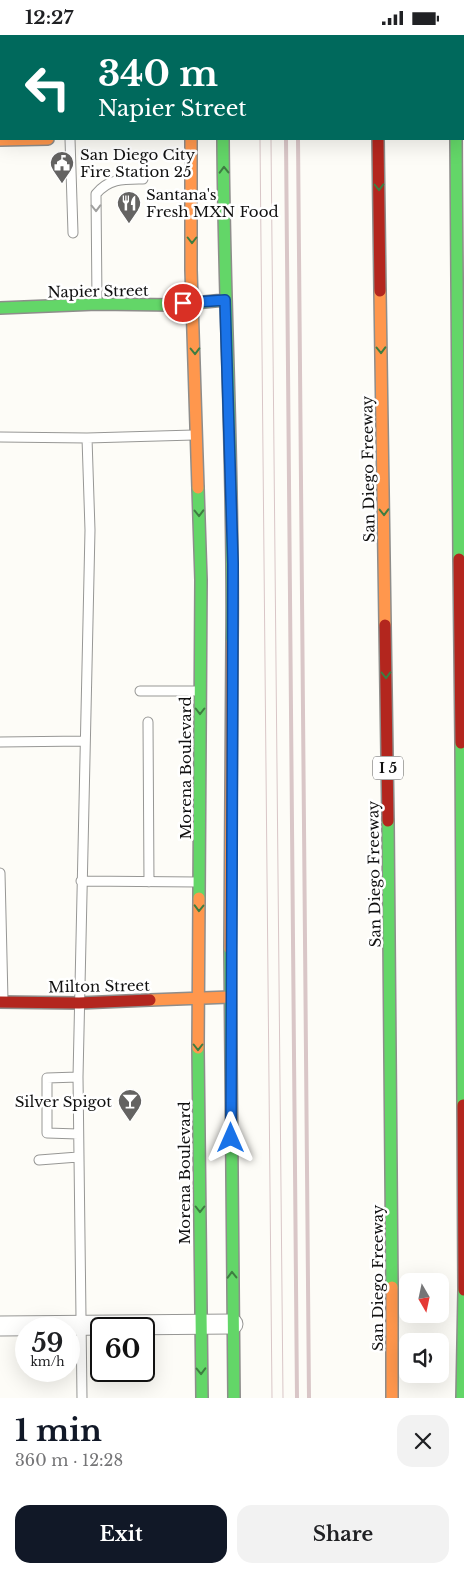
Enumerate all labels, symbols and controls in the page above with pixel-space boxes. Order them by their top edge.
text: 12:27 [25,6,73,29]
text: 340 m [98,52,218,95]
icon: left [15,55,80,120]
text: Napier Street [98,95,247,122]
place label: San Diego City Fire Station 25 [80,145,195,181]
public building icon: San Diego City Fire Station 25 [49,150,75,184]
one-way arrow [219,166,229,174]
one-way arrow [374,184,384,192]
place label: Santana's Fresh MXN Food [146,185,279,221]
restaurant icon: Santana's Fresh MXN Food [116,190,142,224]
one-way arrow [91,204,101,212]
one-way arrow [186,236,197,244]
street label: Napier Street [47,281,149,301]
pin [162,282,204,324]
icon: arrive [169,289,197,317]
one-way arrow [376,346,386,354]
one-way arrow [190,347,200,355]
street label: San Diego Freeway [357,395,379,543]
one-way arrow [379,509,389,517]
one-way arrow [194,510,204,517]
one-way arrow [381,671,392,679]
street label: Morena Boulevard [176,696,195,840]
one-way arrow [195,707,205,715]
road number: I 5 [373,756,403,779]
street label: San Diego Freeway [363,800,385,948]
one-way arrow [194,904,204,912]
street label: Milton Street [48,976,150,996]
one-way arrow [193,1043,203,1051]
bar icon: Silver Spigot [117,1088,143,1122]
place label: Silver Spigot [15,1092,112,1111]
street label: Morena Boulevard [175,1101,194,1245]
position arrow [204,1111,256,1163]
street label: San Diego Freeway [368,1204,387,1351]
one-way arrow [195,1206,205,1213]
one-way arrow [227,1271,237,1278]
north arrow [399,1273,449,1323]
map controls [399,1273,449,1383]
speed limit sign: 60 [90,1317,155,1382]
text: 59 [32,1328,63,1359]
button: sound [399,1333,449,1383]
text: km/h [30,1354,65,1369]
one-way arrow [196,1368,206,1376]
text: 1 min [15,1412,102,1449]
button: close [397,1415,449,1467]
text: 360 m · 12:28 [15,1450,123,1470]
button: Exit [15,1505,227,1563]
button: Share [237,1505,449,1563]

